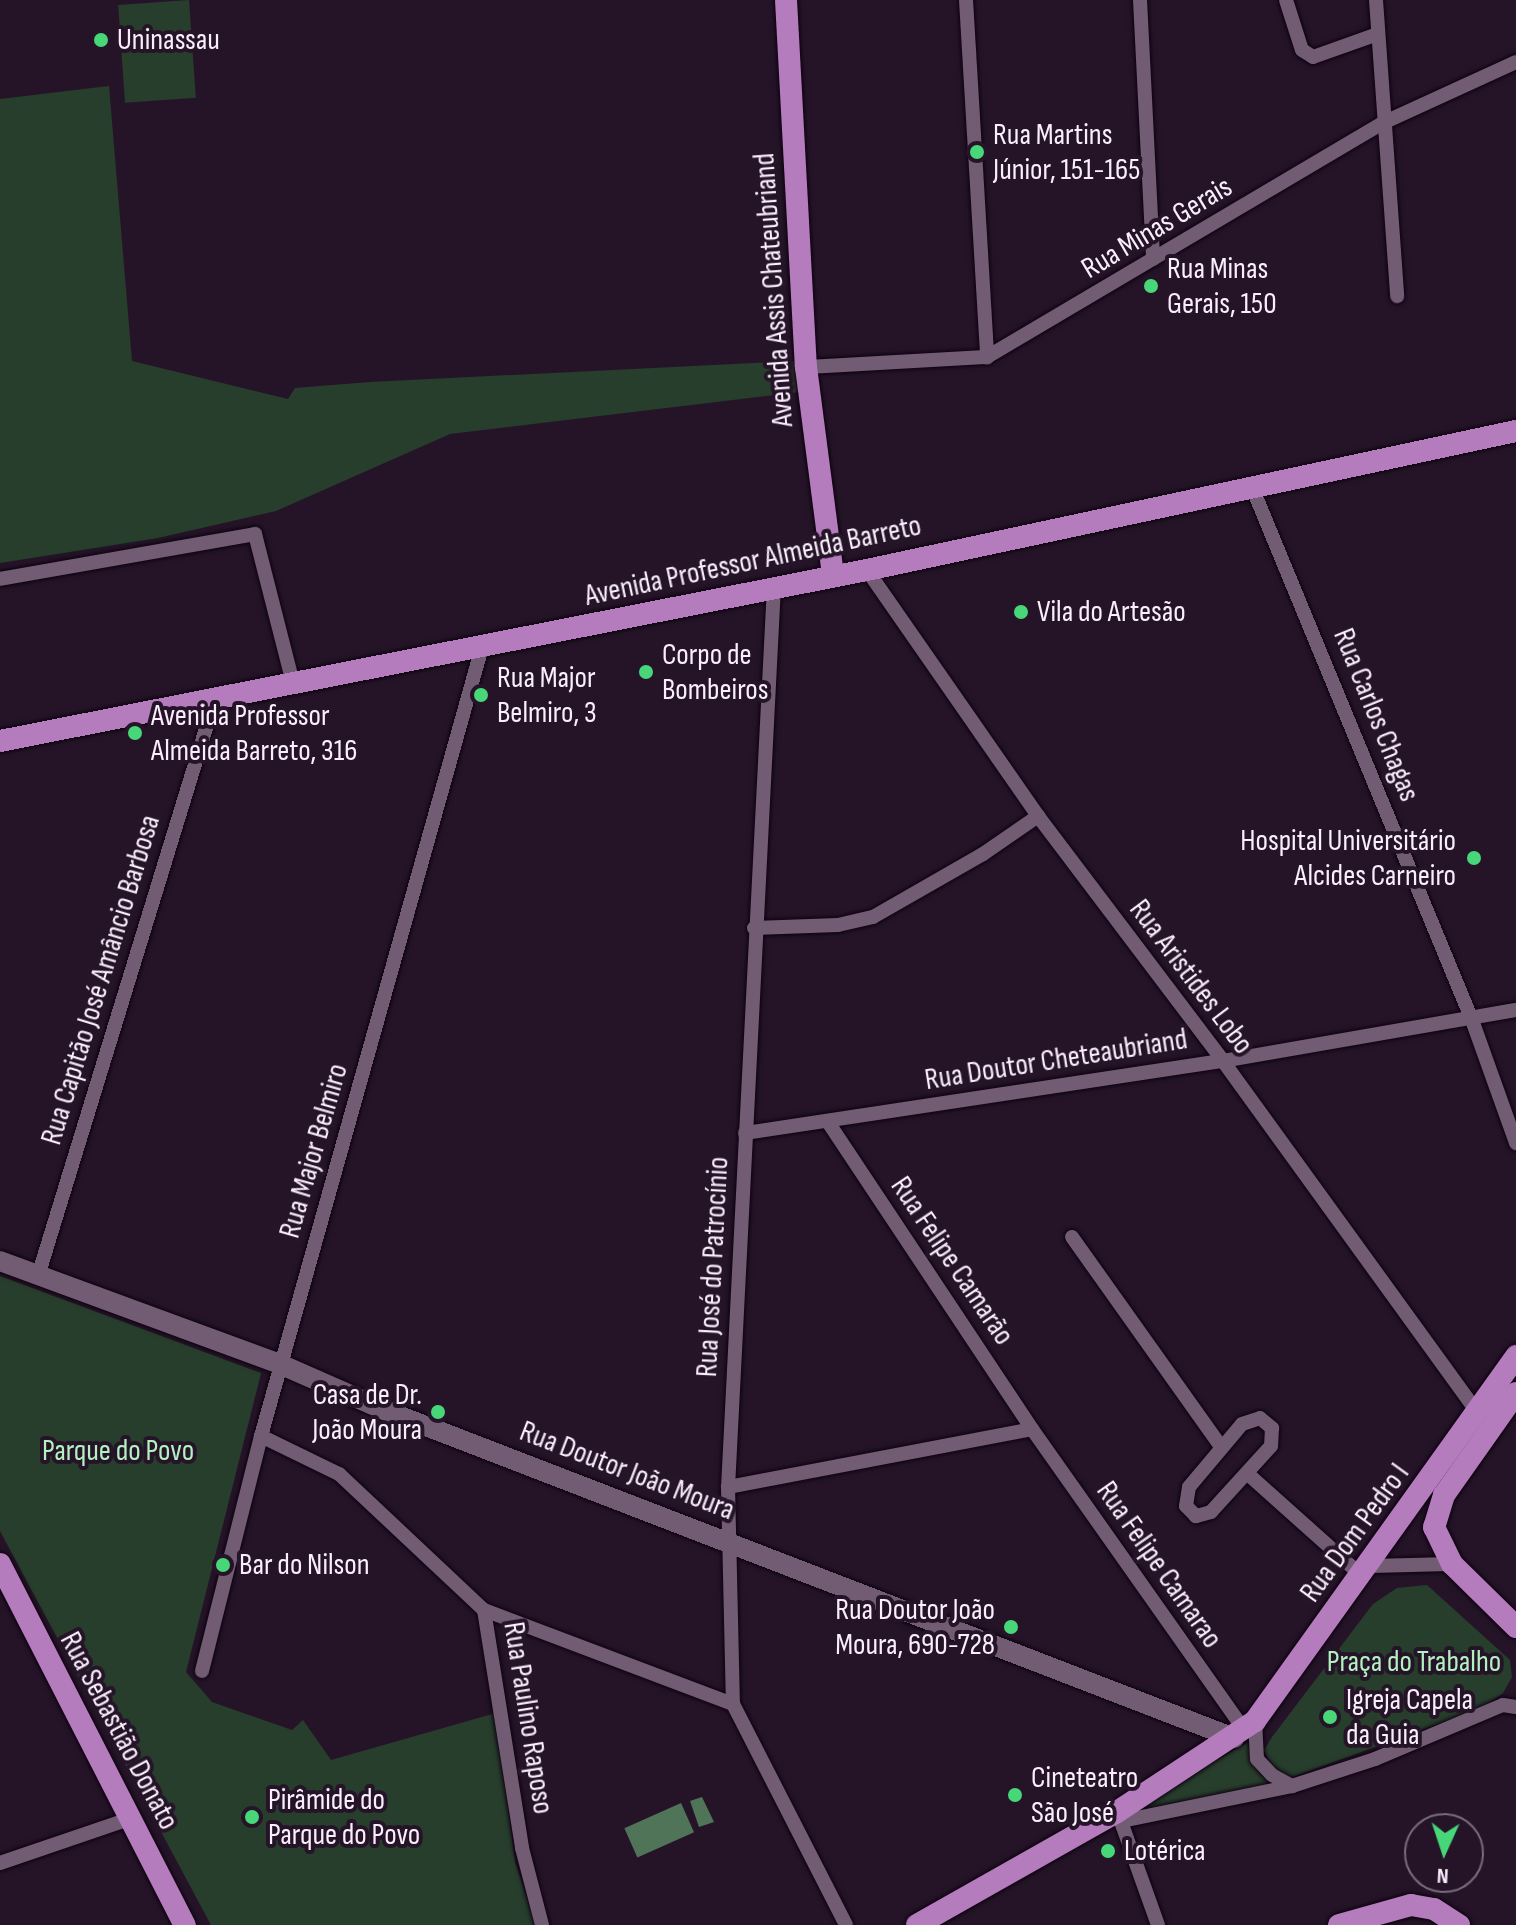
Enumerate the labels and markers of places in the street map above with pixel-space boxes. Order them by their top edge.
place label: Uninassau [117,22,220,58]
marker: Uninassau [92,31,110,49]
place label: Rua Martins Júnior, 151-165 [993,117,1140,188]
marker: Rua Martins Júnior, 151-165 [968,143,986,161]
place label: Rua Minas Gerais, 150 [1167,251,1277,322]
marker: Rua Minas Gerais, 150 [1142,277,1160,295]
place label: Vila do Artesão [1037,594,1186,630]
marker: Vila do Artesão [1012,603,1030,621]
place label: Corpo de Bombeiros [662,637,768,708]
place label: Rua Major Belmiro, 3 [497,660,596,730]
marker: Corpo de Bombeiros [637,663,655,681]
marker: Rua Major Belmiro, 3 [472,686,490,704]
place label: Avenida Professor Almeida Barreto, 316 [151,698,357,768]
marker: Avenida Professor Almeida Barreto, 316 [126,724,144,742]
place label: Hospital Universitário Alcides Carneiro [1240,823,1456,894]
marker: Hospital Universitário Alcides Carneiro [1463,847,1485,869]
place label: Casa de Dr. João Moura [312,1377,422,1448]
marker: Casa de Dr. João Moura [429,1403,447,1421]
place label: Bar do Nilson [239,1547,370,1583]
marker: Bar do Nilson [214,1556,232,1574]
place label: Rua Doutor João Moura, 690-728 [835,1592,995,1662]
marker: Rua Doutor João Moura, 690-728 [1002,1618,1020,1636]
place label: Igreja Capela da Guia [1346,1682,1473,1752]
marker: Igreja Capela da Guia [1321,1708,1339,1726]
place label: Cineteatro São José [1031,1760,1138,1830]
place label: Pirâmide do Parque do Povo [268,1782,420,1852]
marker: Cineteatro São José [1006,1786,1024,1804]
marker: Pirâmide do Parque do Povo [243,1808,261,1826]
place label: Lotérica [1124,1833,1206,1869]
marker: Lotérica [1099,1842,1117,1860]

